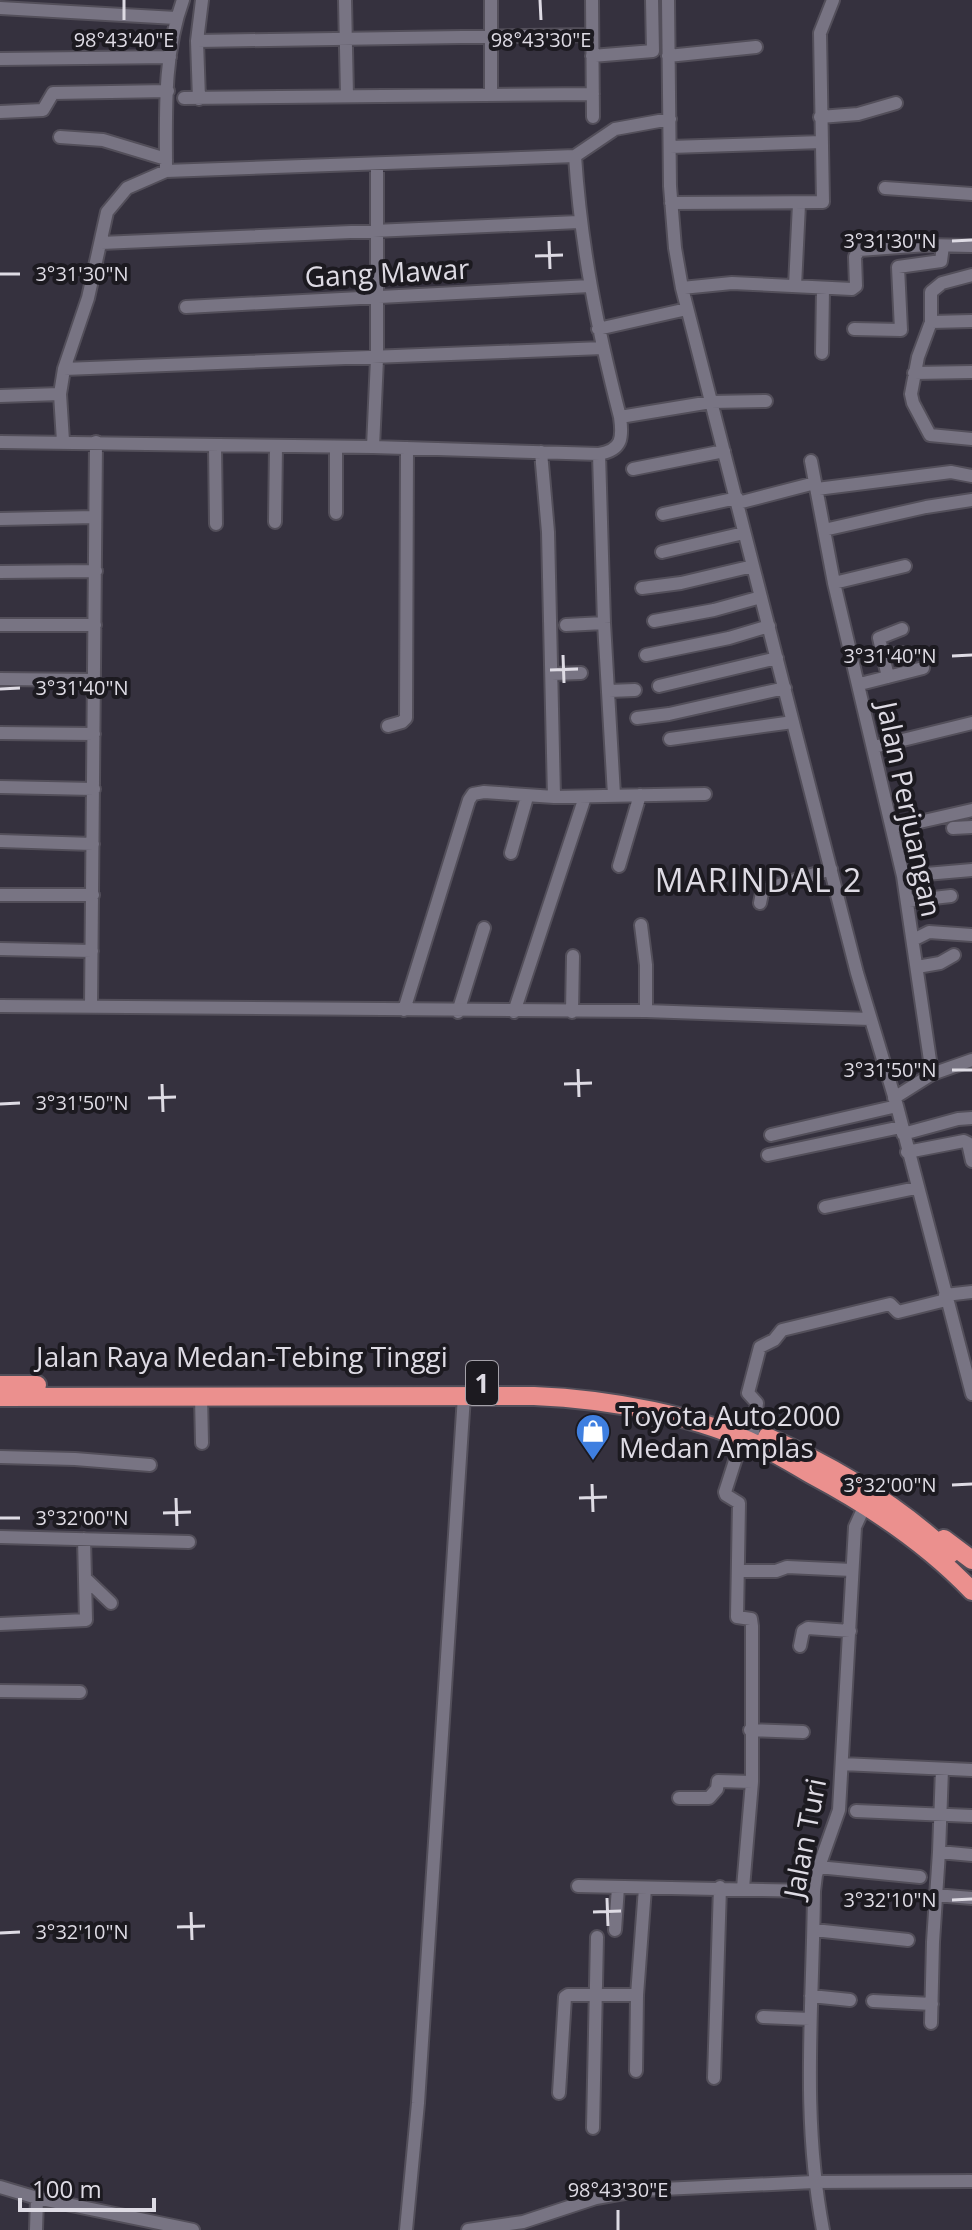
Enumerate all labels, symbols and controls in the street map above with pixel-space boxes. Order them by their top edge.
text: 98°43'40"E [74,26,174,53]
text: 98°43'30"E [491,26,591,53]
text: 3°31'30"N [843,227,937,254]
street label: Gang Mawar [304,249,471,295]
text: 3°31'30"N [35,260,129,287]
text: 3°31'40"N [843,642,937,669]
text: 3°31'40"N [35,674,129,701]
street label: Jalan Perjuangan [868,695,951,920]
district label: MARINDAL 2 [655,858,863,901]
text: 3°31'50"N [843,1056,937,1083]
text: 3°31'50"N [35,1089,129,1116]
street label: Jalan Raya Medan-Tebing Tinggi [33,1337,448,1375]
road number: 1 [466,1361,498,1405]
place label: Toyota Auto2000 Medan Amplas [619,1396,841,1466]
shop icon: Toyota Auto2000 Medan Amplas [574,1412,612,1462]
text: 3°32'00"N [843,1471,937,1498]
text: 3°32'00"N [35,1504,129,1531]
street label: Jalan Turi [773,1775,834,1904]
text: 3°32'10"N [843,1886,937,1913]
text: 3°32'10"N [35,1918,129,1945]
scale bar [20,2162,154,2212]
text: 100 m [32,2172,102,2205]
text: 98°43'30"E [568,2176,668,2203]

